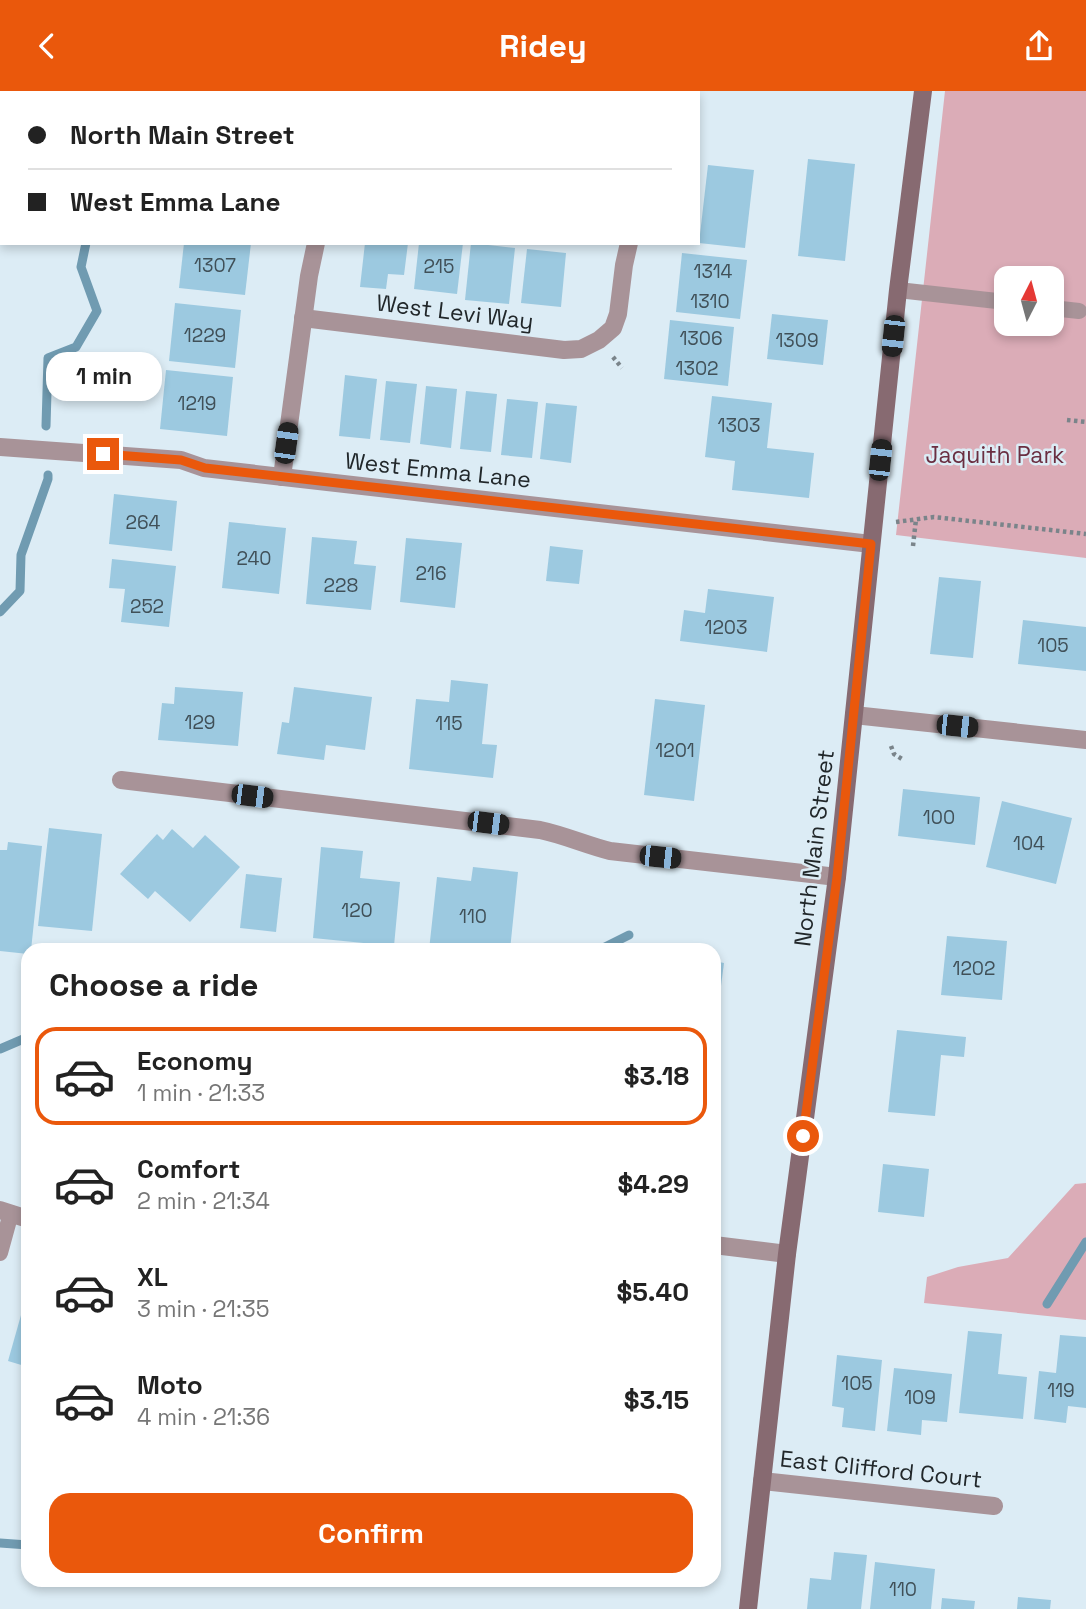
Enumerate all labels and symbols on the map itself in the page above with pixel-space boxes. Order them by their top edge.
house number: 1307 [194,253,236,278]
house number: 215 [424,254,454,279]
house number: 1314 [694,259,733,284]
north arrow [994,266,1064,336]
street label: West Levi Way [375,287,535,337]
house number: 1310 [690,289,730,314]
car [881,314,906,358]
house number: 1229 [184,323,226,348]
house number: 1306 [679,326,723,351]
house number: 1309 [775,328,819,353]
callout: 1 min [45,353,161,401]
house number: 1302 [675,356,719,381]
house number: 1219 [178,391,216,416]
house number: 1303 [717,413,761,438]
car [273,421,300,465]
route end [87,438,119,470]
car [868,438,893,482]
park label: Jaquith Park [926,440,1064,470]
street label: West Emma Lane [343,445,533,495]
house number: 264 [126,510,161,535]
house number: 240 [237,546,271,571]
house number: 216 [415,561,447,586]
house number: 228 [324,573,358,598]
house number: 252 [130,594,164,619]
house number: 1203 [704,615,748,640]
house number: 105 [1037,633,1069,658]
house number: 129 [185,710,215,735]
house number: 115 [435,711,463,736]
car [936,713,979,739]
house number: 1201 [655,738,695,763]
street label: North Main Street [787,748,841,948]
car [230,783,275,809]
house number: 100 [923,805,955,830]
car [466,810,511,836]
house number: 104 [1013,831,1045,856]
car [639,844,682,870]
house number: 120 [341,898,373,923]
house number: 110 [459,904,487,929]
house number: 1202 [952,956,996,981]
route start [787,1120,819,1152]
house number: 105 [841,1371,873,1396]
house number: 119 [1047,1378,1075,1403]
house number: 109 [904,1385,936,1410]
street label: East Clifford Court [778,1443,984,1495]
house number: 110 [889,1577,917,1602]

